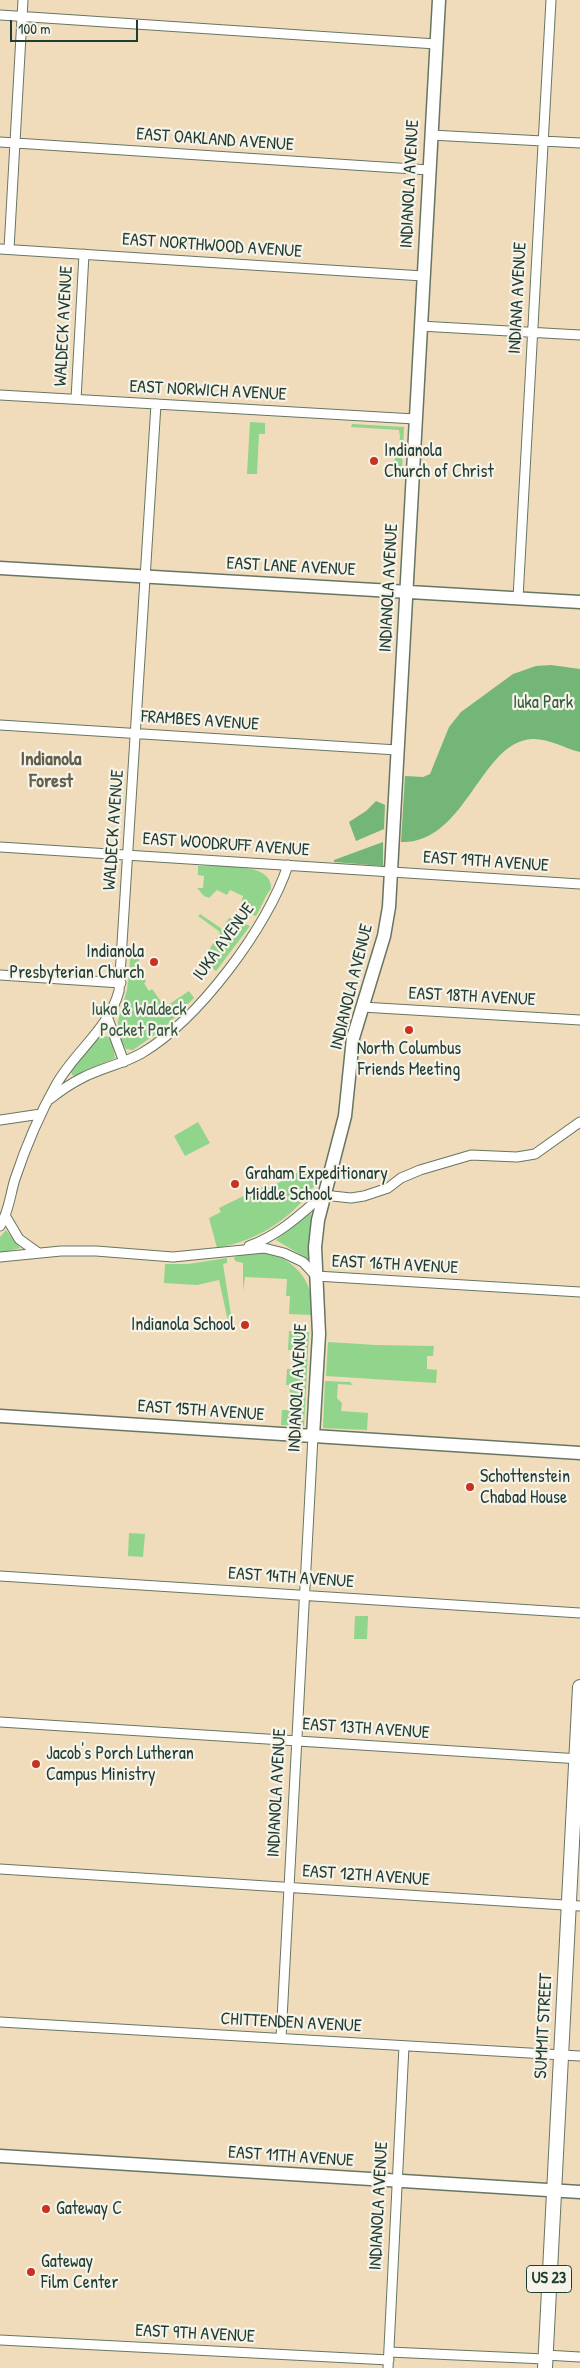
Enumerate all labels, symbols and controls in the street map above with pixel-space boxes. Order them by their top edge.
scale bar [12,10,140,42]
text: 100 m [18,18,51,39]
street label: INDIANOLA AVENUE [396,119,424,249]
street label: EAST OAKLAND AVENUE [136,124,294,156]
street label: EAST NORTHWOOD AVENUE [121,229,303,263]
street label: INDIANA AVENUE [504,241,532,355]
street label: WALDECK AVENUE [50,265,78,387]
street label: EAST NORWICH AVENUE [129,376,287,406]
place label: Indianola Church of Christ [384,440,494,482]
marker: Indianola Church of Christ [368,455,380,467]
street label: INDIANOLA AVENUE [375,523,403,653]
street label: EAST LANE AVENUE [226,553,356,581]
park label: Iuka Park [513,692,573,714]
street label: FRAMBES AVENUE [140,706,260,736]
district label: Indianola Forest [21,749,81,793]
street label: WALDECK AVENUE [99,769,129,891]
street label: EAST WOODRUFF AVENUE [142,828,310,862]
street label: EAST 19TH AVENUE [422,847,550,877]
street label: IUKA AVENUE [189,899,259,985]
street label: INDIANOLA AVENUE [326,922,378,1052]
place label: Indianola Presbyterian Church [10,941,144,984]
marker: Indianola Presbyterian Church [148,956,160,968]
street label: EAST 18TH AVENUE [408,983,536,1011]
park label: Iuka & Waldeck Pocket Park [91,999,187,1042]
marker: North Columbus Friends Meeting [403,1024,415,1036]
place label: North Columbus Friends Meeting [357,1038,461,1080]
place label: Graham Expeditionary Middle School [245,1163,388,1206]
marker: Graham Expeditionary Middle School [229,1178,241,1190]
street label: EAST 16TH AVENUE [331,1251,459,1279]
place label: Indianola School [131,1314,235,1336]
marker: Indianola School [239,1319,251,1331]
street label: INDIANOLA AVENUE [284,1323,312,1453]
street label: EAST 15TH AVENUE [137,1396,265,1426]
place label: Schottenstein Chabad House [480,1466,570,1508]
marker: Schottenstein Chabad House [464,1481,476,1493]
street label: EAST 14TH AVENUE [227,1563,355,1593]
street label: EAST 13TH AVENUE [302,1714,430,1744]
street label: INDIANOLA AVENUE [263,1728,291,1858]
place label: Jacob's Porch Lutheran Campus Ministry [46,1743,194,1786]
marker: Jacob's Porch Lutheran Campus Ministry [30,1758,42,1770]
street label: EAST 12TH AVENUE [302,1861,430,1891]
street label: SUMMIT STREET [530,1973,558,2079]
street label: CHITTENDEN AVENUE [220,2009,362,2037]
street label: INDIANOLA AVENUE [365,2141,393,2271]
street label: EAST 11TH AVENUE [227,2142,355,2172]
place label: Gateway C [56,2198,122,2220]
marker: Gateway C [40,2203,52,2215]
place label: Gateway Film Center [41,2251,118,2294]
marker: Gateway Film Center [25,2266,37,2278]
road number: US 23 [526,2266,572,2292]
street label: EAST 9TH AVENUE [135,2320,255,2348]

